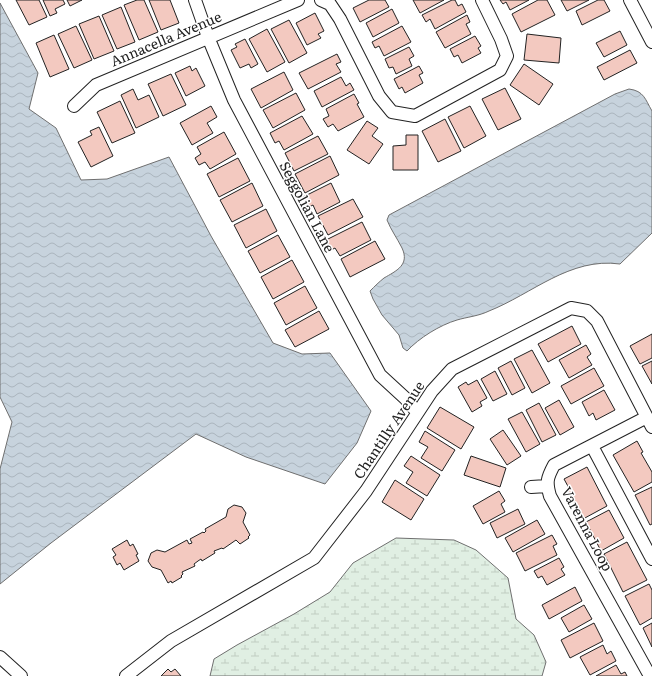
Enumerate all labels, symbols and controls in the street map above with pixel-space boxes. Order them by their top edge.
street label: Annacella Avenue [107,6,224,70]
street label: Seggolian Lane [275,157,340,256]
street label: Chantilly Avenue [348,376,428,482]
street label: Varenna Loop [557,483,619,574]

